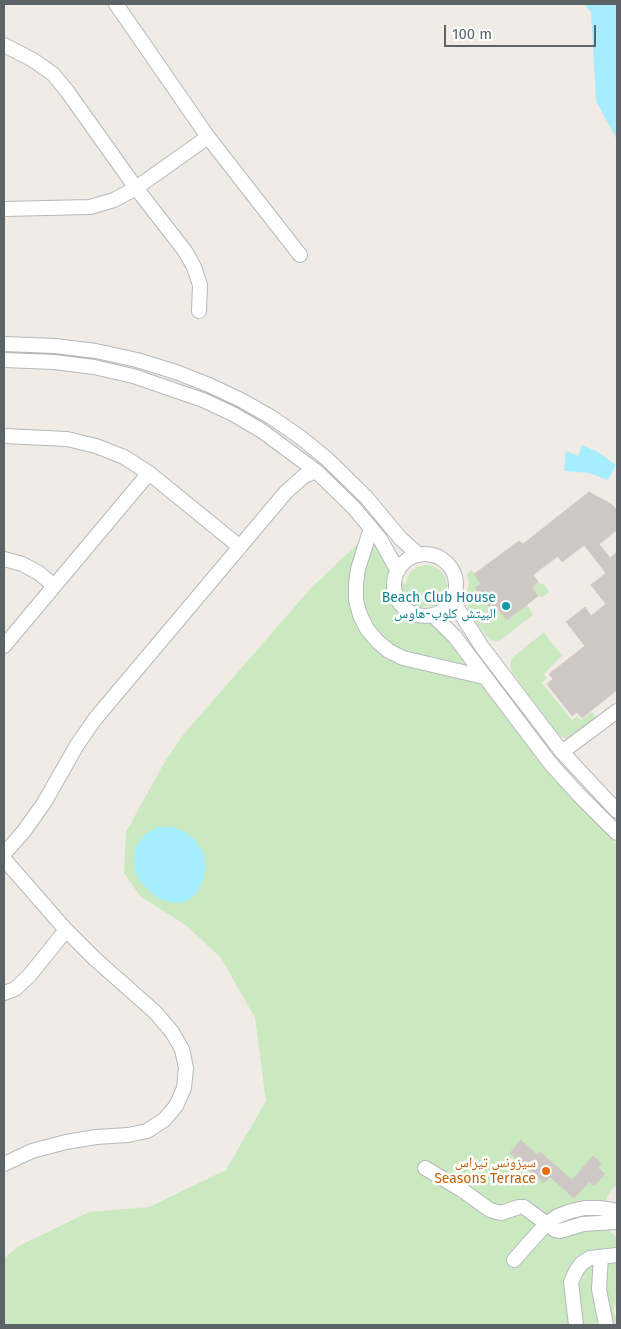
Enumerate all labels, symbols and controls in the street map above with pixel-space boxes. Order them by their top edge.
scale bar [446,15,598,47]
text: 100 m [452,25,492,43]
place label: Beach Club House البيتش كلوب-هاوس [382,590,496,622]
marker: Beach Club House البيتش كلوب-هاوس [500,600,512,612]
place label: سيزونس تيراس Seasons Terrace [434,1155,536,1188]
marker: سيزونس تيراس Seasons Terrace [540,1165,552,1177]

